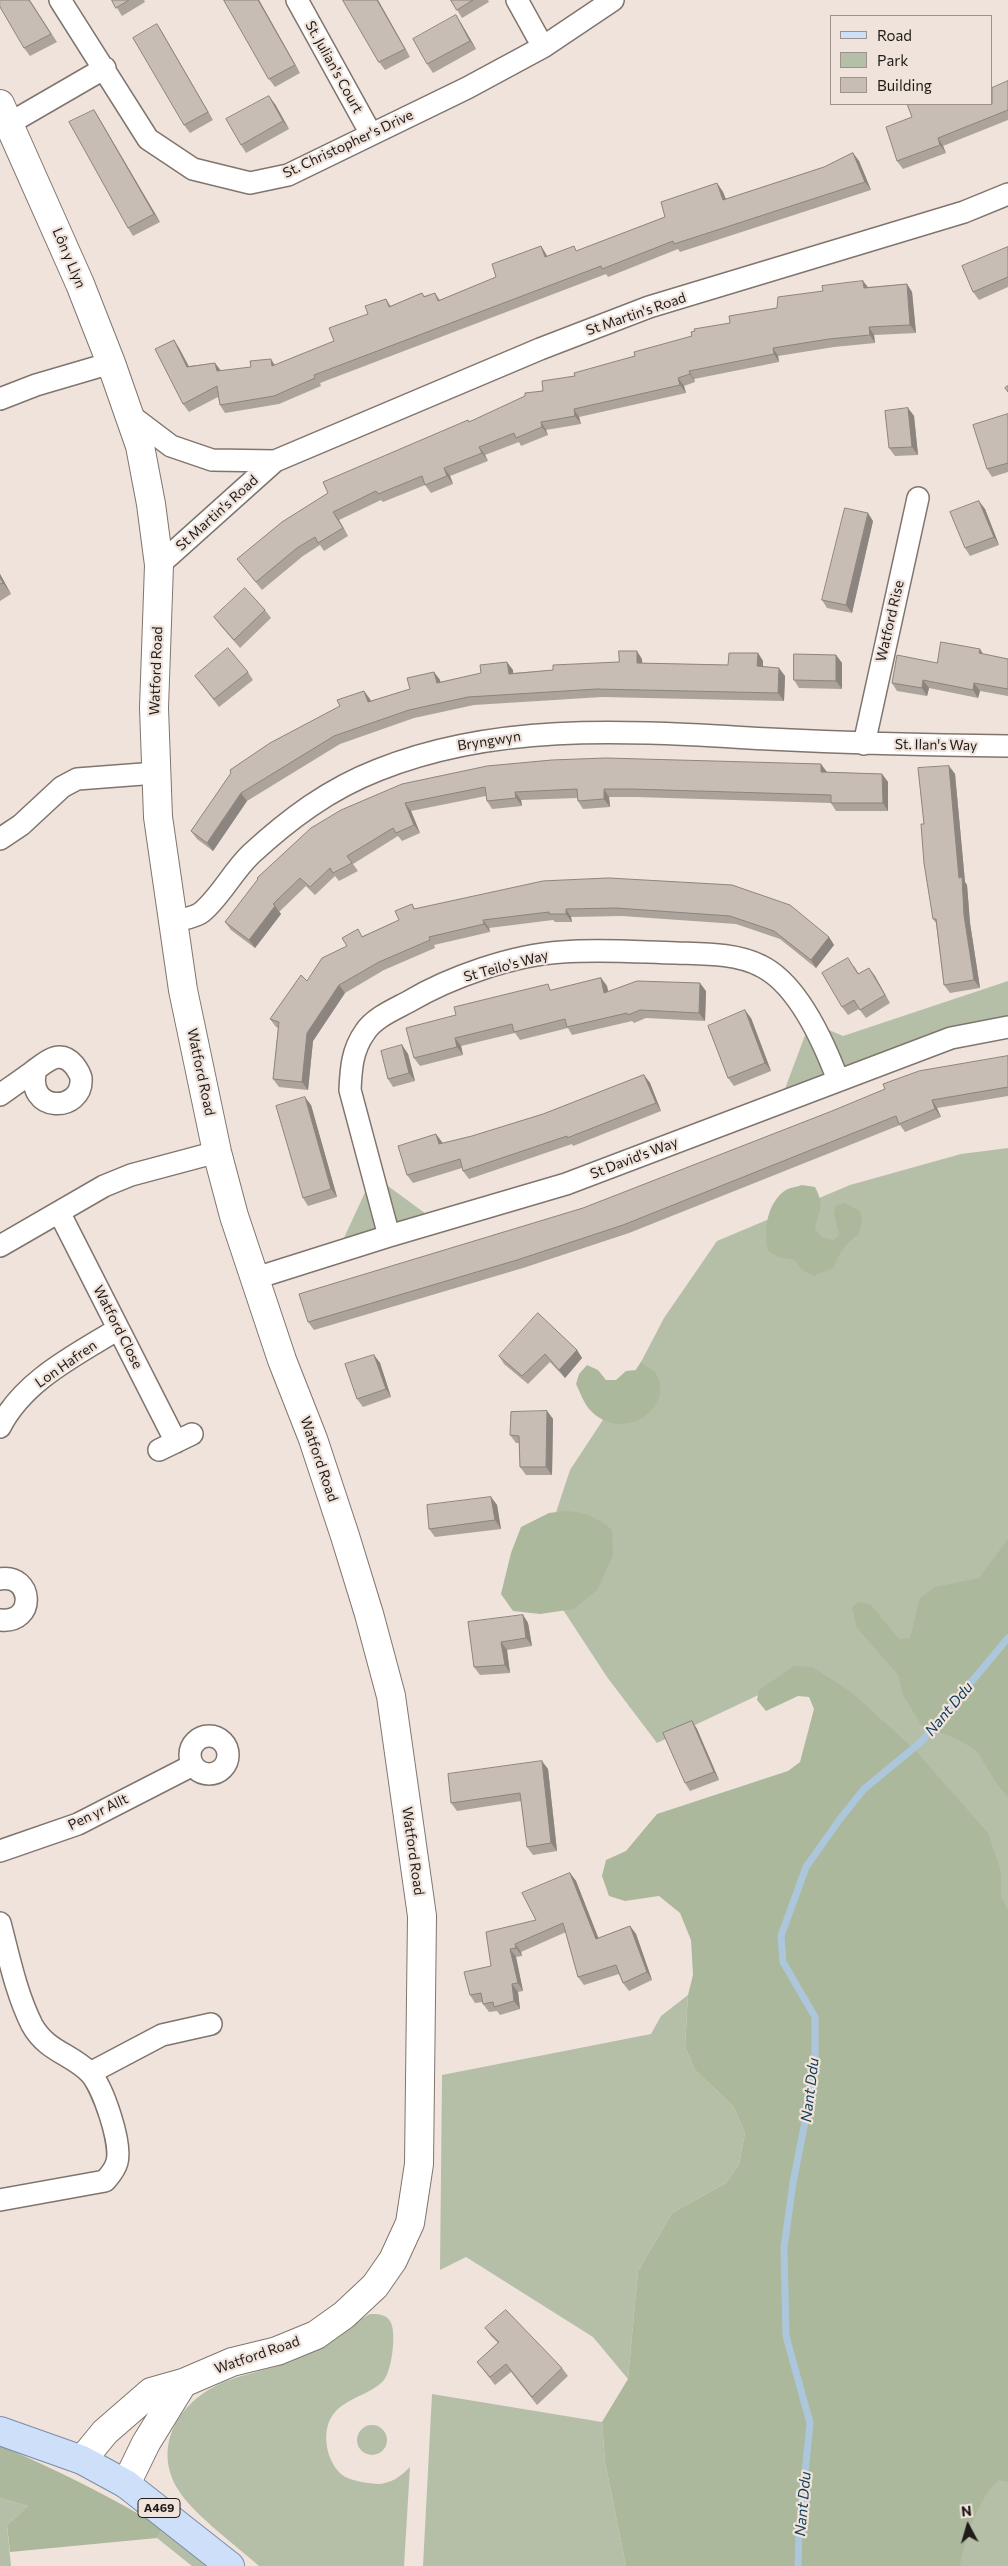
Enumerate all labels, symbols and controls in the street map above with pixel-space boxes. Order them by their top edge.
legend [830,15,993,105]
street label: St. Julian's Court [302,18,366,116]
text: Road [877,26,912,44]
text: Park [877,51,908,69]
text: Building [877,76,932,94]
street label: St. Christopher's Drive [280,106,416,182]
street label: Lôn y Llyn [49,225,89,291]
street label: St Martin's Road [584,289,688,339]
street label: St Martin's Road [173,472,261,554]
street label: Watford Rise [872,579,908,663]
street label: Watford Road [146,626,166,716]
street label: Bryngwyn [456,728,522,754]
street label: St. Ilan's Way [895,736,977,754]
street label: St Teilo's Way [462,947,550,985]
street label: Watford Road [184,1027,218,1117]
street label: St David's Way [588,1134,680,1182]
street label: Watford Close [90,1282,146,1372]
street label: Lon Hafren [32,1337,100,1391]
street label: Watford Road [297,1414,341,1504]
water label: Nant Ddu [921,1678,977,1740]
street label: Pen yr Allt [65,1790,131,1834]
street label: Watford Road [398,1806,428,1896]
water label: Nant Ddu [797,2057,823,2123]
street label: Watford Road [212,2333,302,2377]
water label: Nant Ddu [791,2471,815,2537]
road number: A469 [138,2498,180,2518]
north arrow [943,2501,993,2551]
text: N [960,2502,972,2520]

